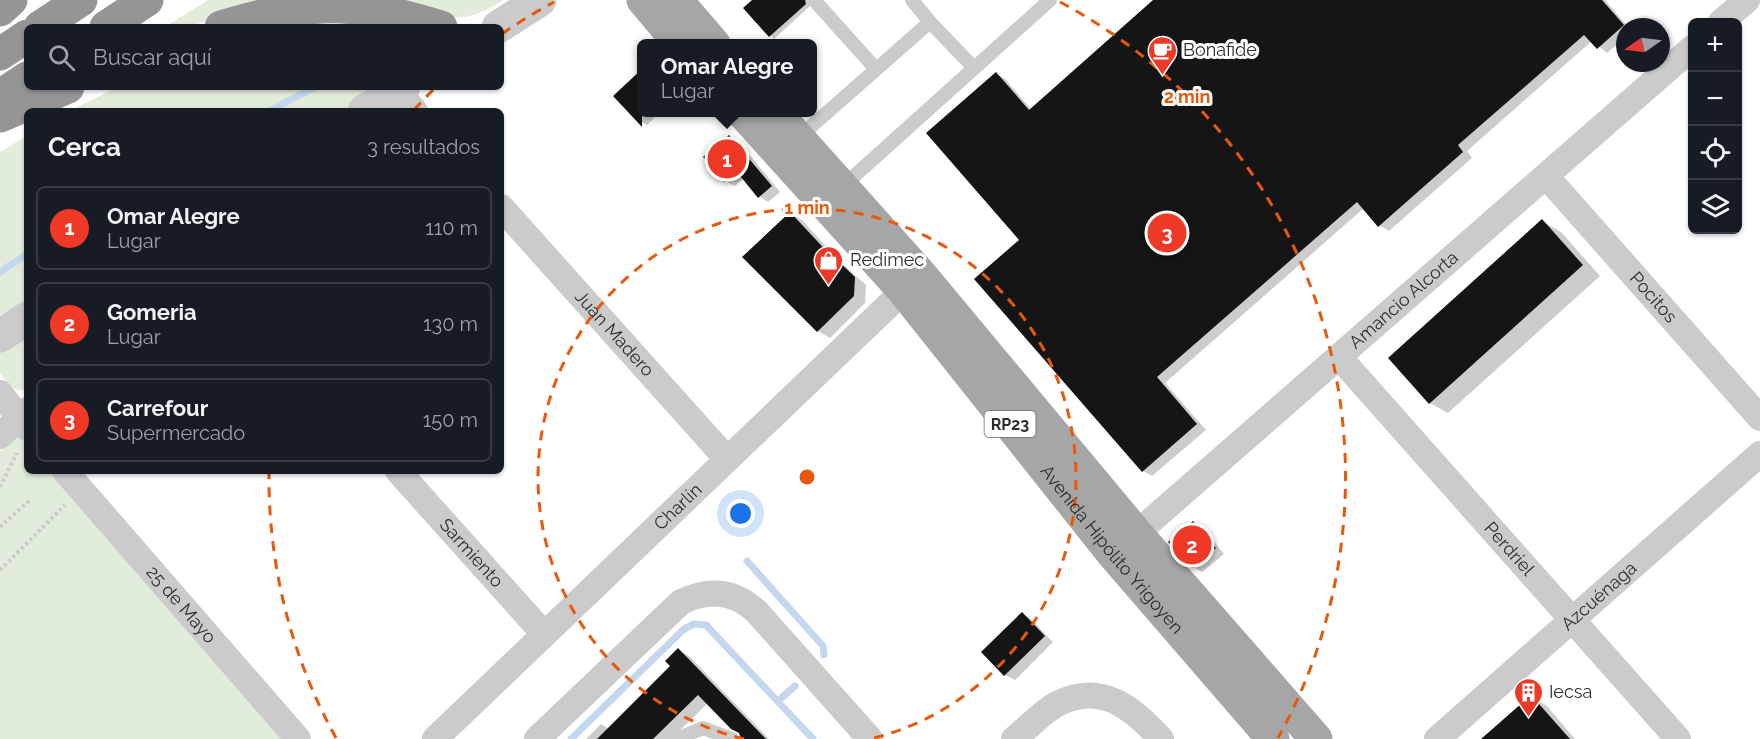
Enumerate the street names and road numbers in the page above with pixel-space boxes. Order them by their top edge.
street label: Amancio Alcorta [1345,246,1462,353]
street label: Pocitos [1626,267,1682,327]
street label: Juan Madero [571,286,659,381]
road number: RP23 [984,411,1036,437]
street label: Avenida Hipólito Yrigoyen [1036,461,1188,638]
street label: Charlín [649,479,706,534]
street label: Sarmiento [436,514,508,592]
street label: Perdriel [1480,517,1539,580]
street label: Azcuénaga [1557,557,1641,634]
street label: 25 de Mayo [142,561,221,647]

